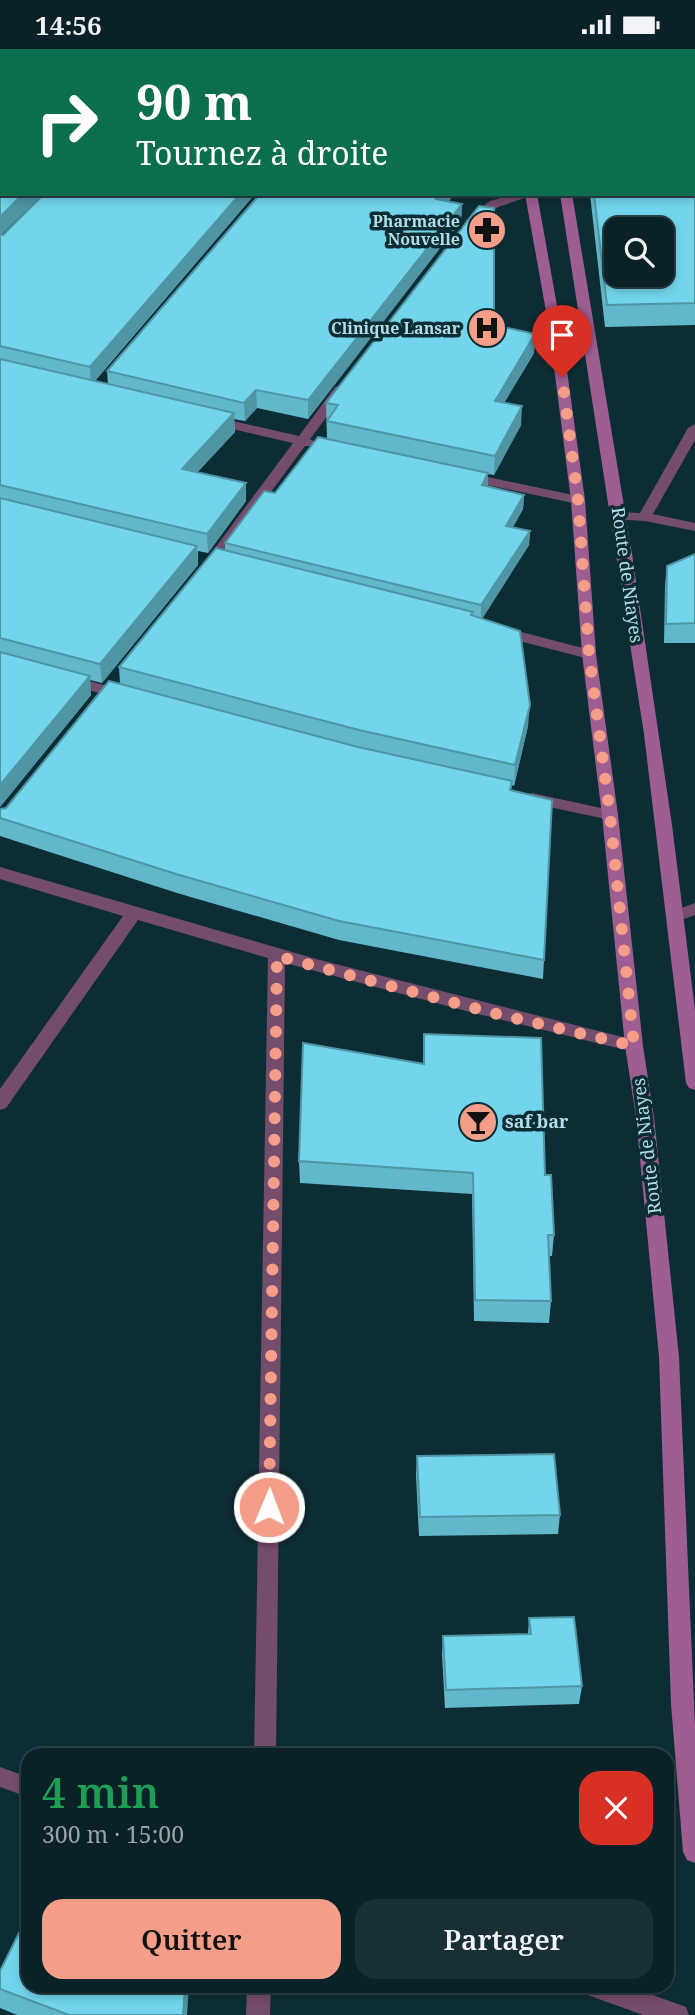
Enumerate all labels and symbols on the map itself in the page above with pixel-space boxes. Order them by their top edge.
pharmacy icon: Pharmacie Nouvelle [466,209,508,251]
place label: Pharmacie Nouvelle [373,210,460,250]
pin [532,305,592,377]
hospital icon: Clinique Lansar [466,307,508,349]
place label: Clinique Lansar [331,317,461,339]
street label: Route de Niayes [607,505,649,644]
street label: Route de Niayes [626,1077,666,1215]
bar icon: saf bar [457,1101,499,1143]
place label: saf bar [505,1109,569,1133]
position arrow [232,1470,306,1544]

